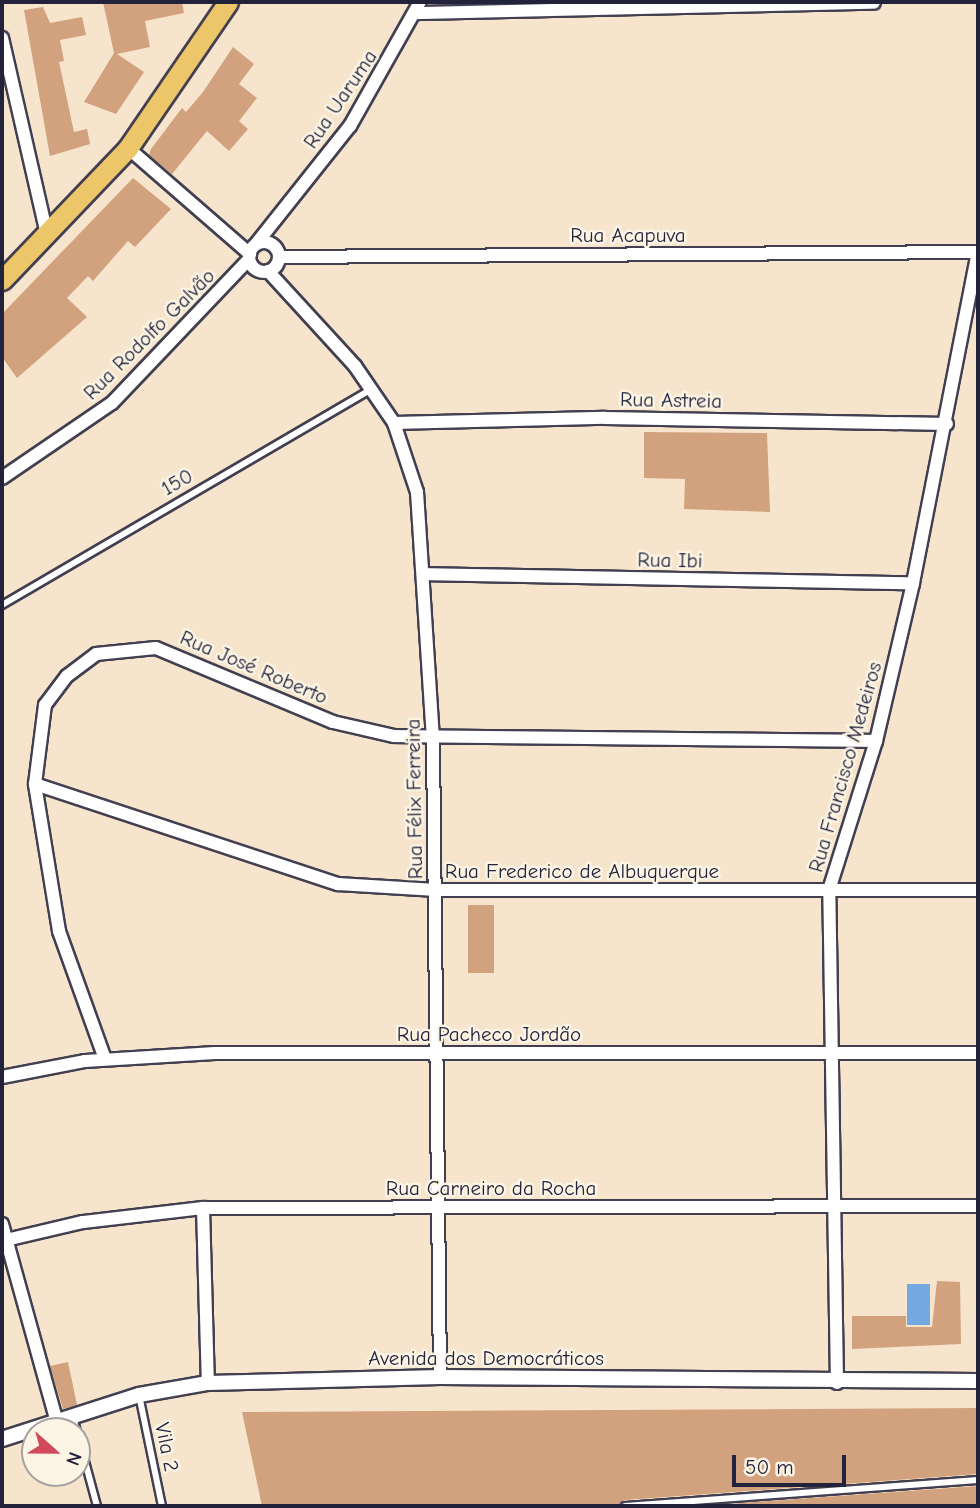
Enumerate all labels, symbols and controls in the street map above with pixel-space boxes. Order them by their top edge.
street label: Rua Uaruma [298,45,382,153]
street label: Rua Acapuva [570,222,686,248]
street label: Rua Rodolfo Galvão [78,263,220,405]
street label: Rua Astreia [620,387,722,413]
street label: 150 [157,463,197,501]
street label: Rua Ibi [637,547,703,573]
street label: Rua José Roberto [176,625,332,709]
street label: Rua Francisco Medeiros [803,659,887,875]
street label: Rua Félix Ferreira [400,718,428,880]
street label: Rua Frederico de Albuquerque [445,858,719,884]
street label: Rua Pacheco Jordão [397,1021,581,1047]
street label: Rua Carneiro da Rocha [386,1175,596,1201]
street label: Avenida dos Democráticos [368,1345,604,1371]
north arrow [21,1417,91,1487]
street label: Vila 2 [150,1420,184,1474]
scale bar [735,1442,849,1486]
text: N [61,1449,86,1469]
text: 50 m [745,1455,794,1479]

